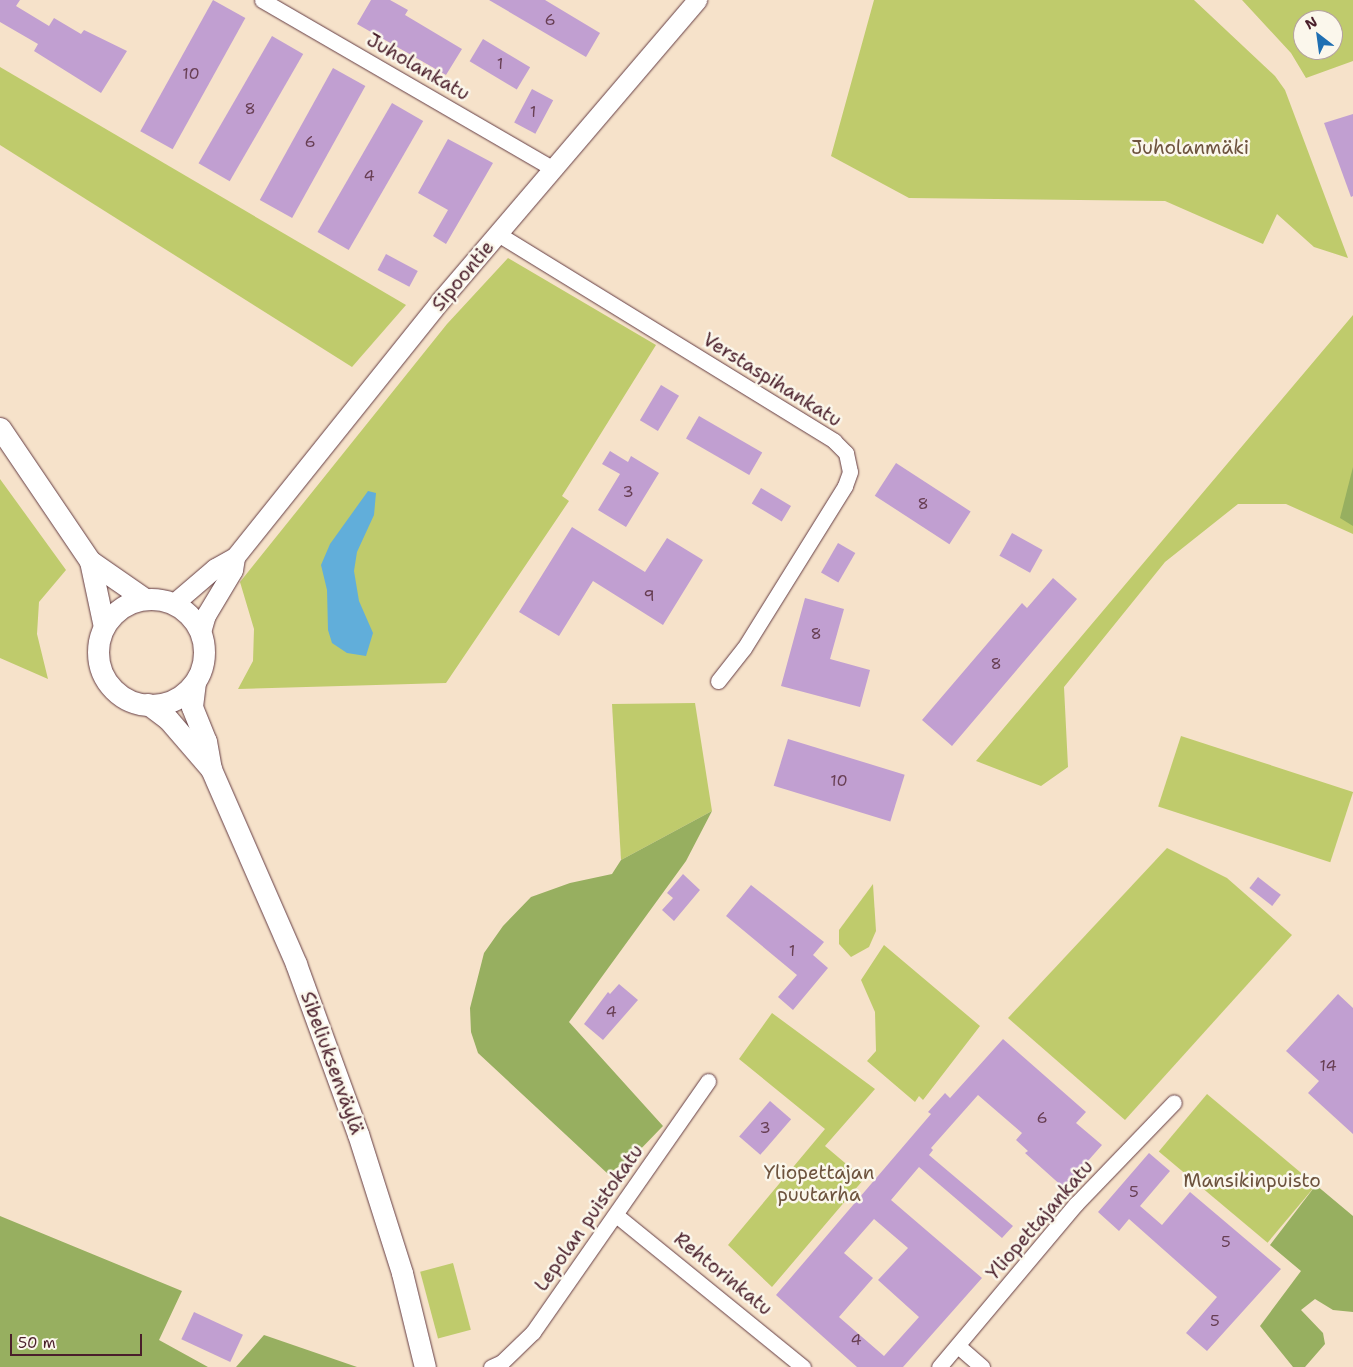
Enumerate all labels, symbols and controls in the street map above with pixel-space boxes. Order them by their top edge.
house number: 6 [544,10,556,30]
north arrow [1293,10,1343,60]
text: N [1302,12,1320,33]
street label: Juholankatu [363,28,473,106]
house number: 1 [497,54,503,74]
house number: 10 [182,64,200,84]
house number: 8 [244,99,256,119]
house number: 1 [530,102,536,122]
house number: 6 [304,132,316,152]
park label: Juholanmäki [1131,137,1249,159]
house number: 4 [363,166,375,186]
street label: Sipoontie [427,236,499,316]
street label: Verstaspihankatu [698,328,846,432]
house number: 3 [622,482,634,502]
house number: 8 [917,494,929,514]
house number: 9 [643,586,655,606]
house number: 8 [810,624,822,644]
house number: 8 [990,654,1002,674]
house number: 10 [830,771,848,791]
house number: 1 [789,941,795,961]
street label: Sibeliuksenväylä [296,988,368,1138]
house number: 4 [605,1002,617,1022]
house number: 14 [1319,1056,1337,1076]
house number: 6 [1036,1108,1048,1128]
house number: 3 [759,1118,771,1138]
street label: Lepolan puistokatu [530,1140,648,1296]
street label: Yliopettajankatu [982,1155,1098,1285]
park label: Yliopettajan puutarha [764,1162,874,1206]
park label: Mansikinpuisto [1183,1170,1321,1192]
house number: 5 [1129,1182,1139,1202]
street label: Rehtorinkatu [669,1228,777,1320]
house number: 5 [1221,1232,1231,1252]
house number: 5 [1210,1311,1220,1331]
scale bar [12,1324,145,1356]
house number: 4 [850,1330,862,1350]
text: 50 m [18,1333,56,1353]

